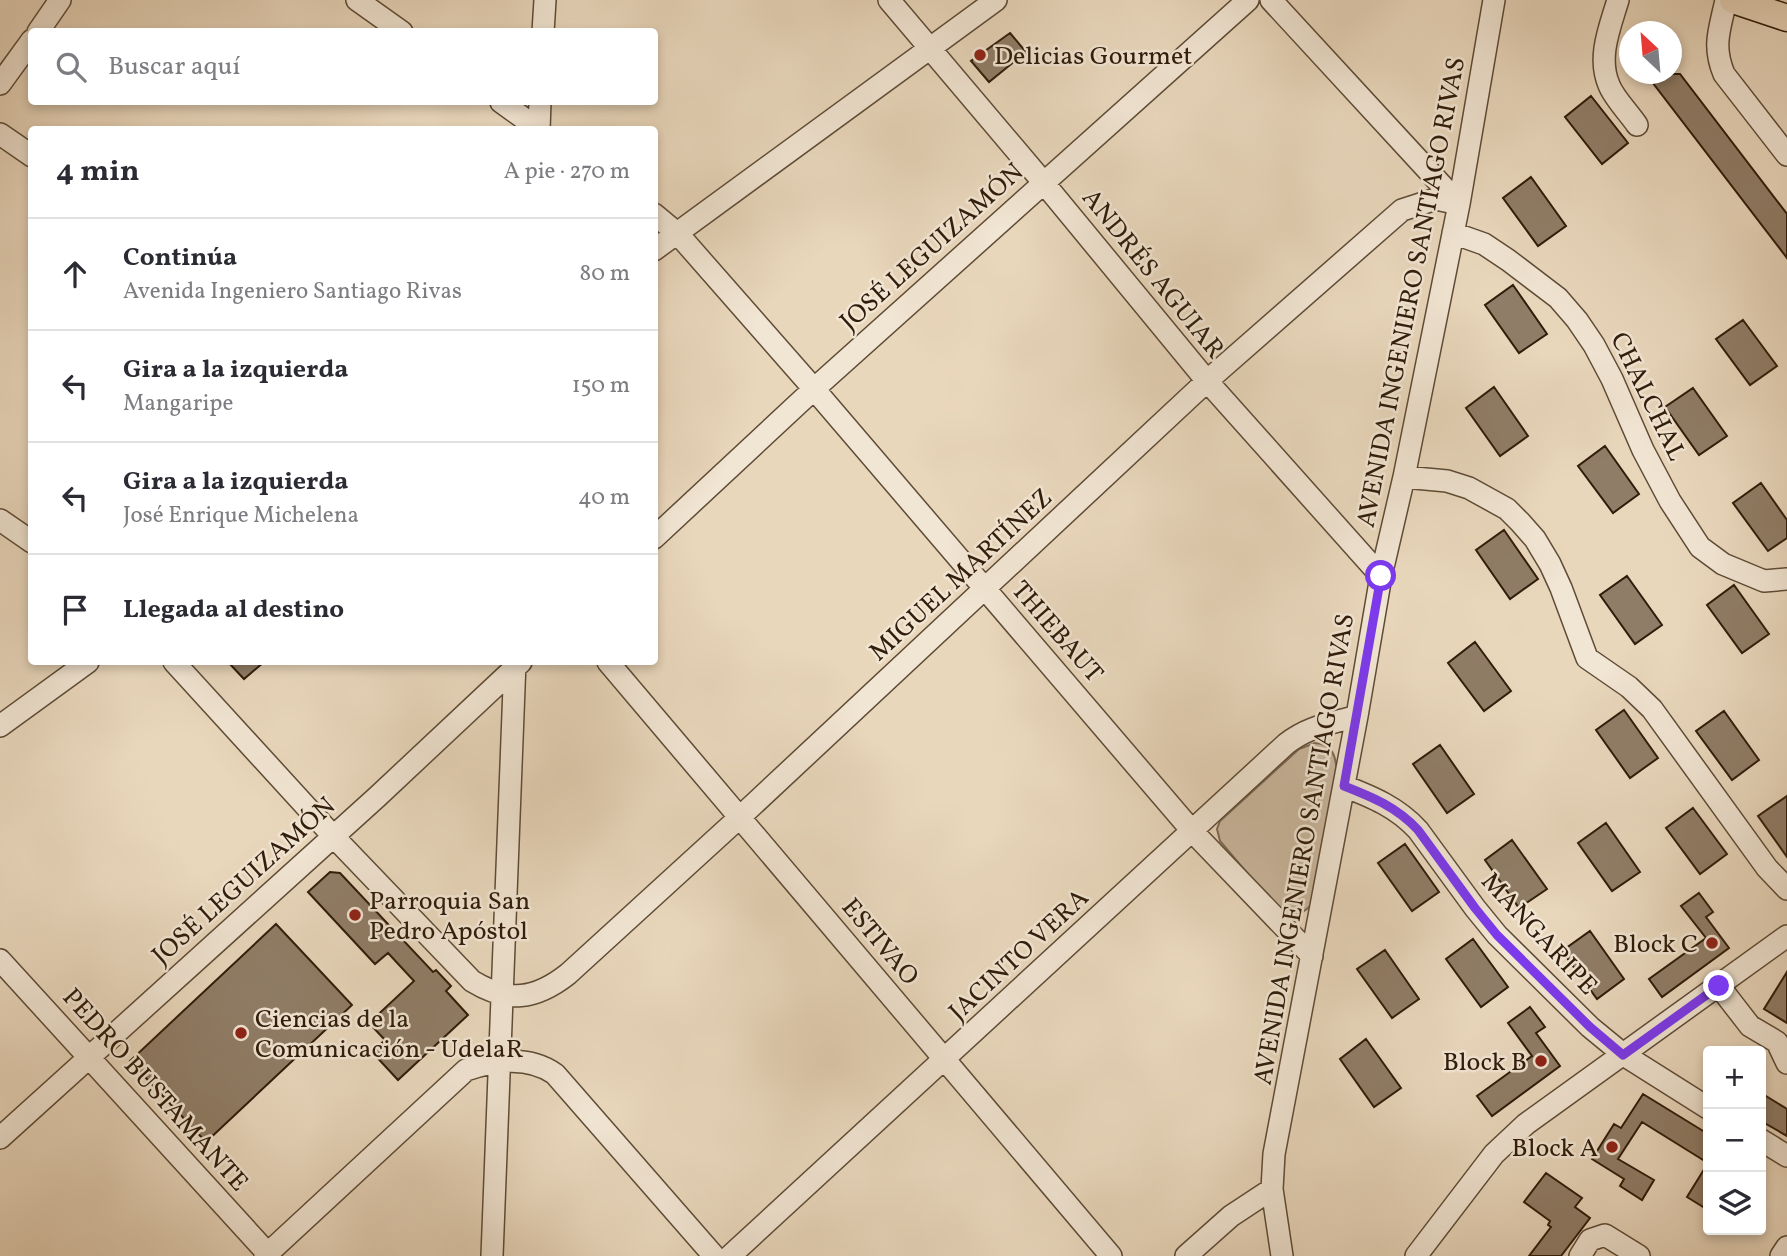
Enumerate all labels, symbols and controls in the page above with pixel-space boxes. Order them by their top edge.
north arrow [1619,21,1682,84]
search box [28,28,658,105]
place label: Delicias Gourmet [994,39,1192,75]
marker: Delicias Gourmet [972,47,988,63]
icon: search [52,48,90,86]
text: Buscar aquí [108,49,240,85]
street label: AVENIDA INGENIERO SANTIAGO RIVAS [1349,54,1475,531]
text: 4 min [56,151,140,193]
street label: JOSÉ LEGUIZAMÓN [833,155,1032,340]
text: A pie · 270 m [504,156,630,188]
street label: ANDRÉS AGUIAR [1073,182,1232,367]
text: Continúa [123,240,237,276]
icon: ahead [56,255,94,293]
text: 80 m [580,258,630,290]
text: Avenida Ingeniero Santiago Rivas [123,276,462,308]
street label: CHALCHAL [1601,327,1694,468]
text: Gira a la izquierda [123,352,348,388]
icon: left [56,367,94,405]
text: 150 m [572,370,630,402]
text: Mangaripe [123,388,233,420]
text: Gira a la izquierda [123,464,348,500]
icon: left [56,479,94,517]
street label: MIGUEL MARTÍNEZ [862,481,1061,670]
text: 40 m [578,482,630,514]
text: José Enrique Michelena [123,500,359,532]
route start [1365,560,1396,591]
street label: THIEBAUT [1002,574,1111,691]
icon: arrive [56,591,94,629]
text: Llegada al destino [123,592,344,628]
street label: AVENIDA INGENIERO SANTIAGO RIVAS [1246,611,1364,1088]
street label: JOSÉ LEGUIZAMÓN [145,789,344,974]
street label: MANGARIPE [1472,865,1605,1004]
street label: JACINTO VERA [941,881,1097,1030]
place label: Parroquia San Pedro Apóstol [369,884,530,950]
street label: ESTIVAO [832,891,927,994]
marker: Parroquia San Pedro Apóstol [347,907,363,923]
place label: Block C [1613,927,1698,963]
marker: Block C [1704,935,1720,951]
route end [1703,970,1734,1001]
street label: PEDRO BUSTAMANTE [53,981,256,1200]
place label: Ciencias de la Comunicación - UdelaR [255,1002,524,1068]
marker: Ciencias de la Comunicación - UdelaR [233,1025,249,1041]
place label: Block B [1443,1045,1527,1081]
map controls [1703,1046,1766,1235]
button: + [1703,1046,1766,1109]
marker: Block B [1533,1053,1549,1069]
button: − [1703,1109,1766,1172]
place label: Block A [1512,1131,1598,1167]
marker: Block A [1604,1139,1620,1155]
button: layers [1703,1172,1766,1235]

